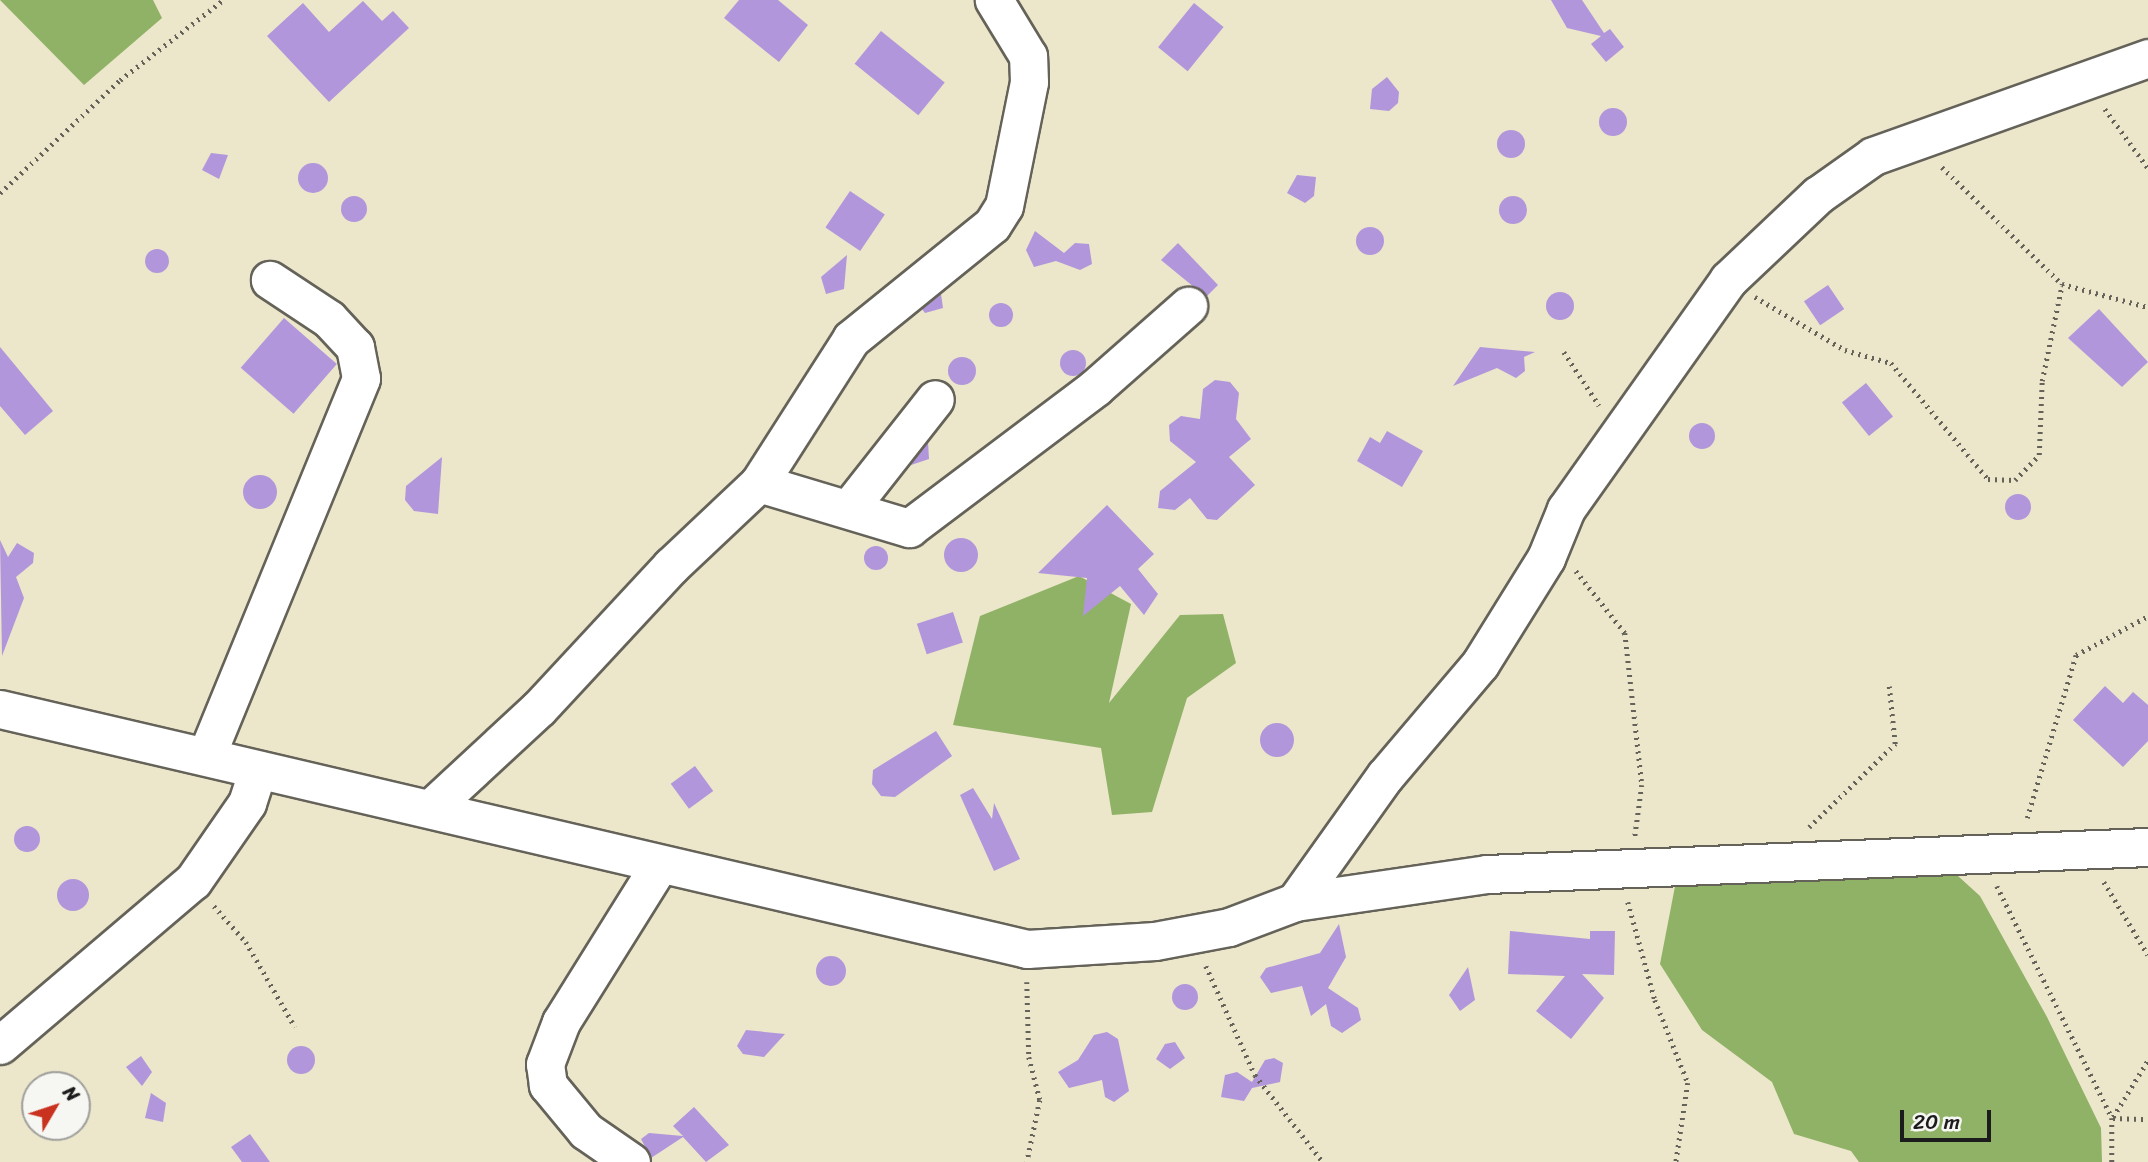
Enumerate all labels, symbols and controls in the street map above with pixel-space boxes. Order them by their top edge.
north arrow [21,1071,91,1141]
text: N [54,1078,88,1109]
scale bar [1903,1096,1994,1140]
text: 20 m [1913,1103,1960,1141]

